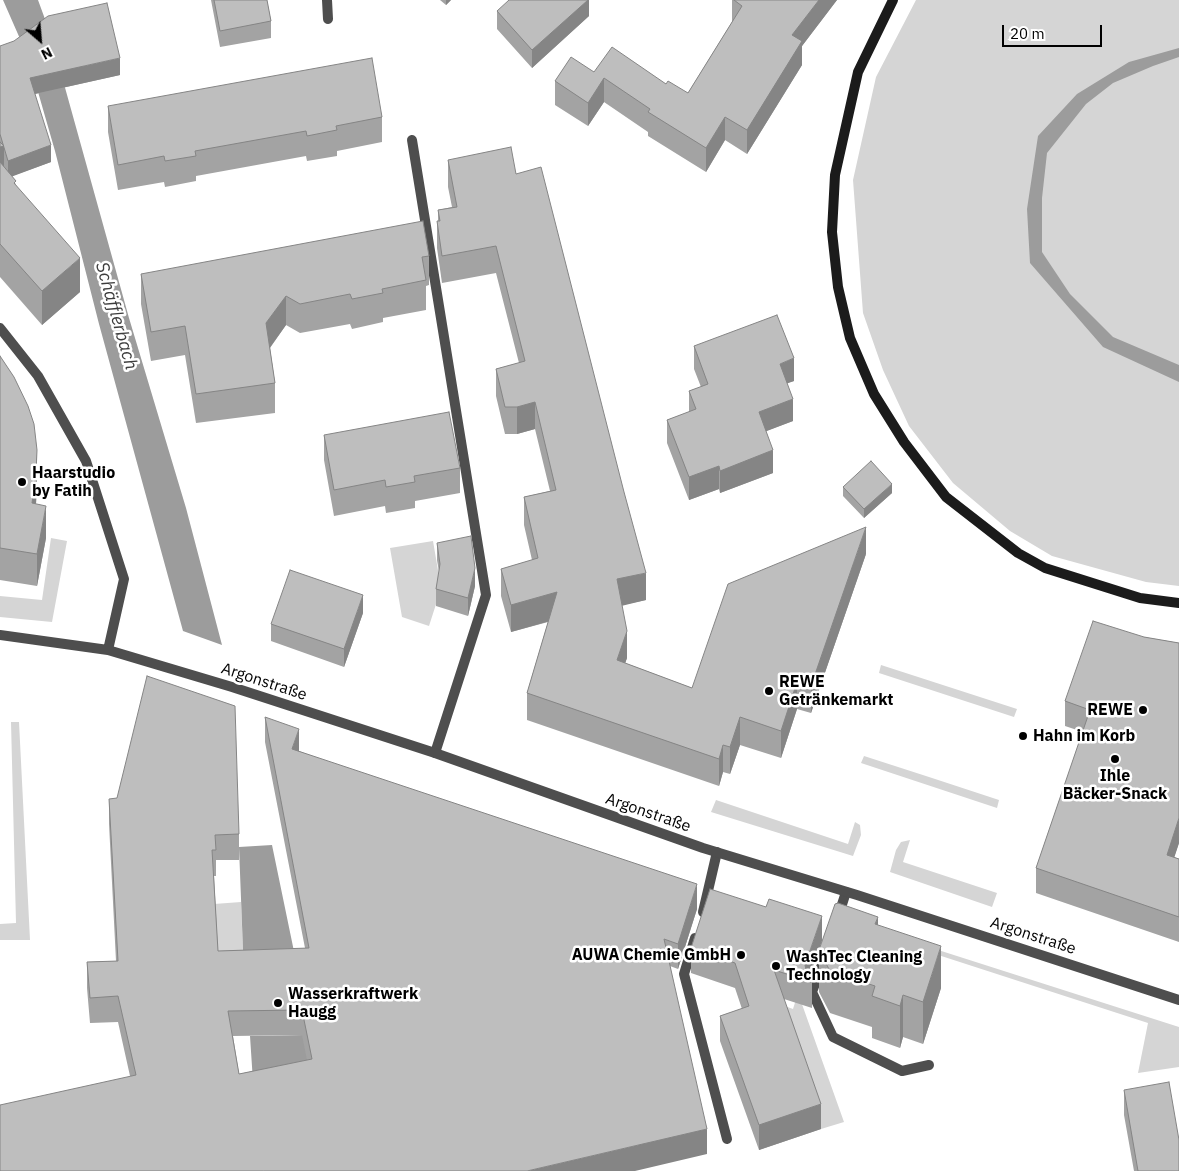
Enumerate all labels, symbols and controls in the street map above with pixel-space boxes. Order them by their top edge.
north arrow [15,15,65,65]
scale bar [1004,15,1104,47]
text: 20 m [1010,24,1045,43]
text: N [38,43,55,64]
water label: Schäfflerbach [90,260,142,372]
place label: Haarstudio by Fatih [32,463,115,501]
marker: Haarstudio by Fatih [16,476,28,488]
street label: Argonstraße [219,659,309,705]
place label: REWE Getränkemarkt [779,672,893,710]
marker: REWE Getränkemarkt [763,685,775,697]
place label: REWE [1087,700,1133,720]
marker: REWE [1137,704,1149,716]
place label: Hahn im Korb [1033,726,1135,746]
marker: Hahn im Korb [1017,730,1029,742]
marker: Ihle Bäcker-Snack [1109,753,1121,765]
place label: Ihle Bäcker-Snack [1063,766,1167,804]
street label: Argonstraße [603,789,693,837]
street label: Argonstraße [988,913,1078,959]
place label: AUWA Chemie GmbH [572,945,731,965]
place label: WashTec Cleaning Technology [786,947,922,985]
marker: AUWA Chemie GmbH [735,949,747,961]
marker: WashTec Cleaning Technology [770,960,782,972]
place label: Wasserkraftwerk Haugg [288,984,418,1022]
marker: Wasserkraftwerk Haugg [272,997,284,1009]

